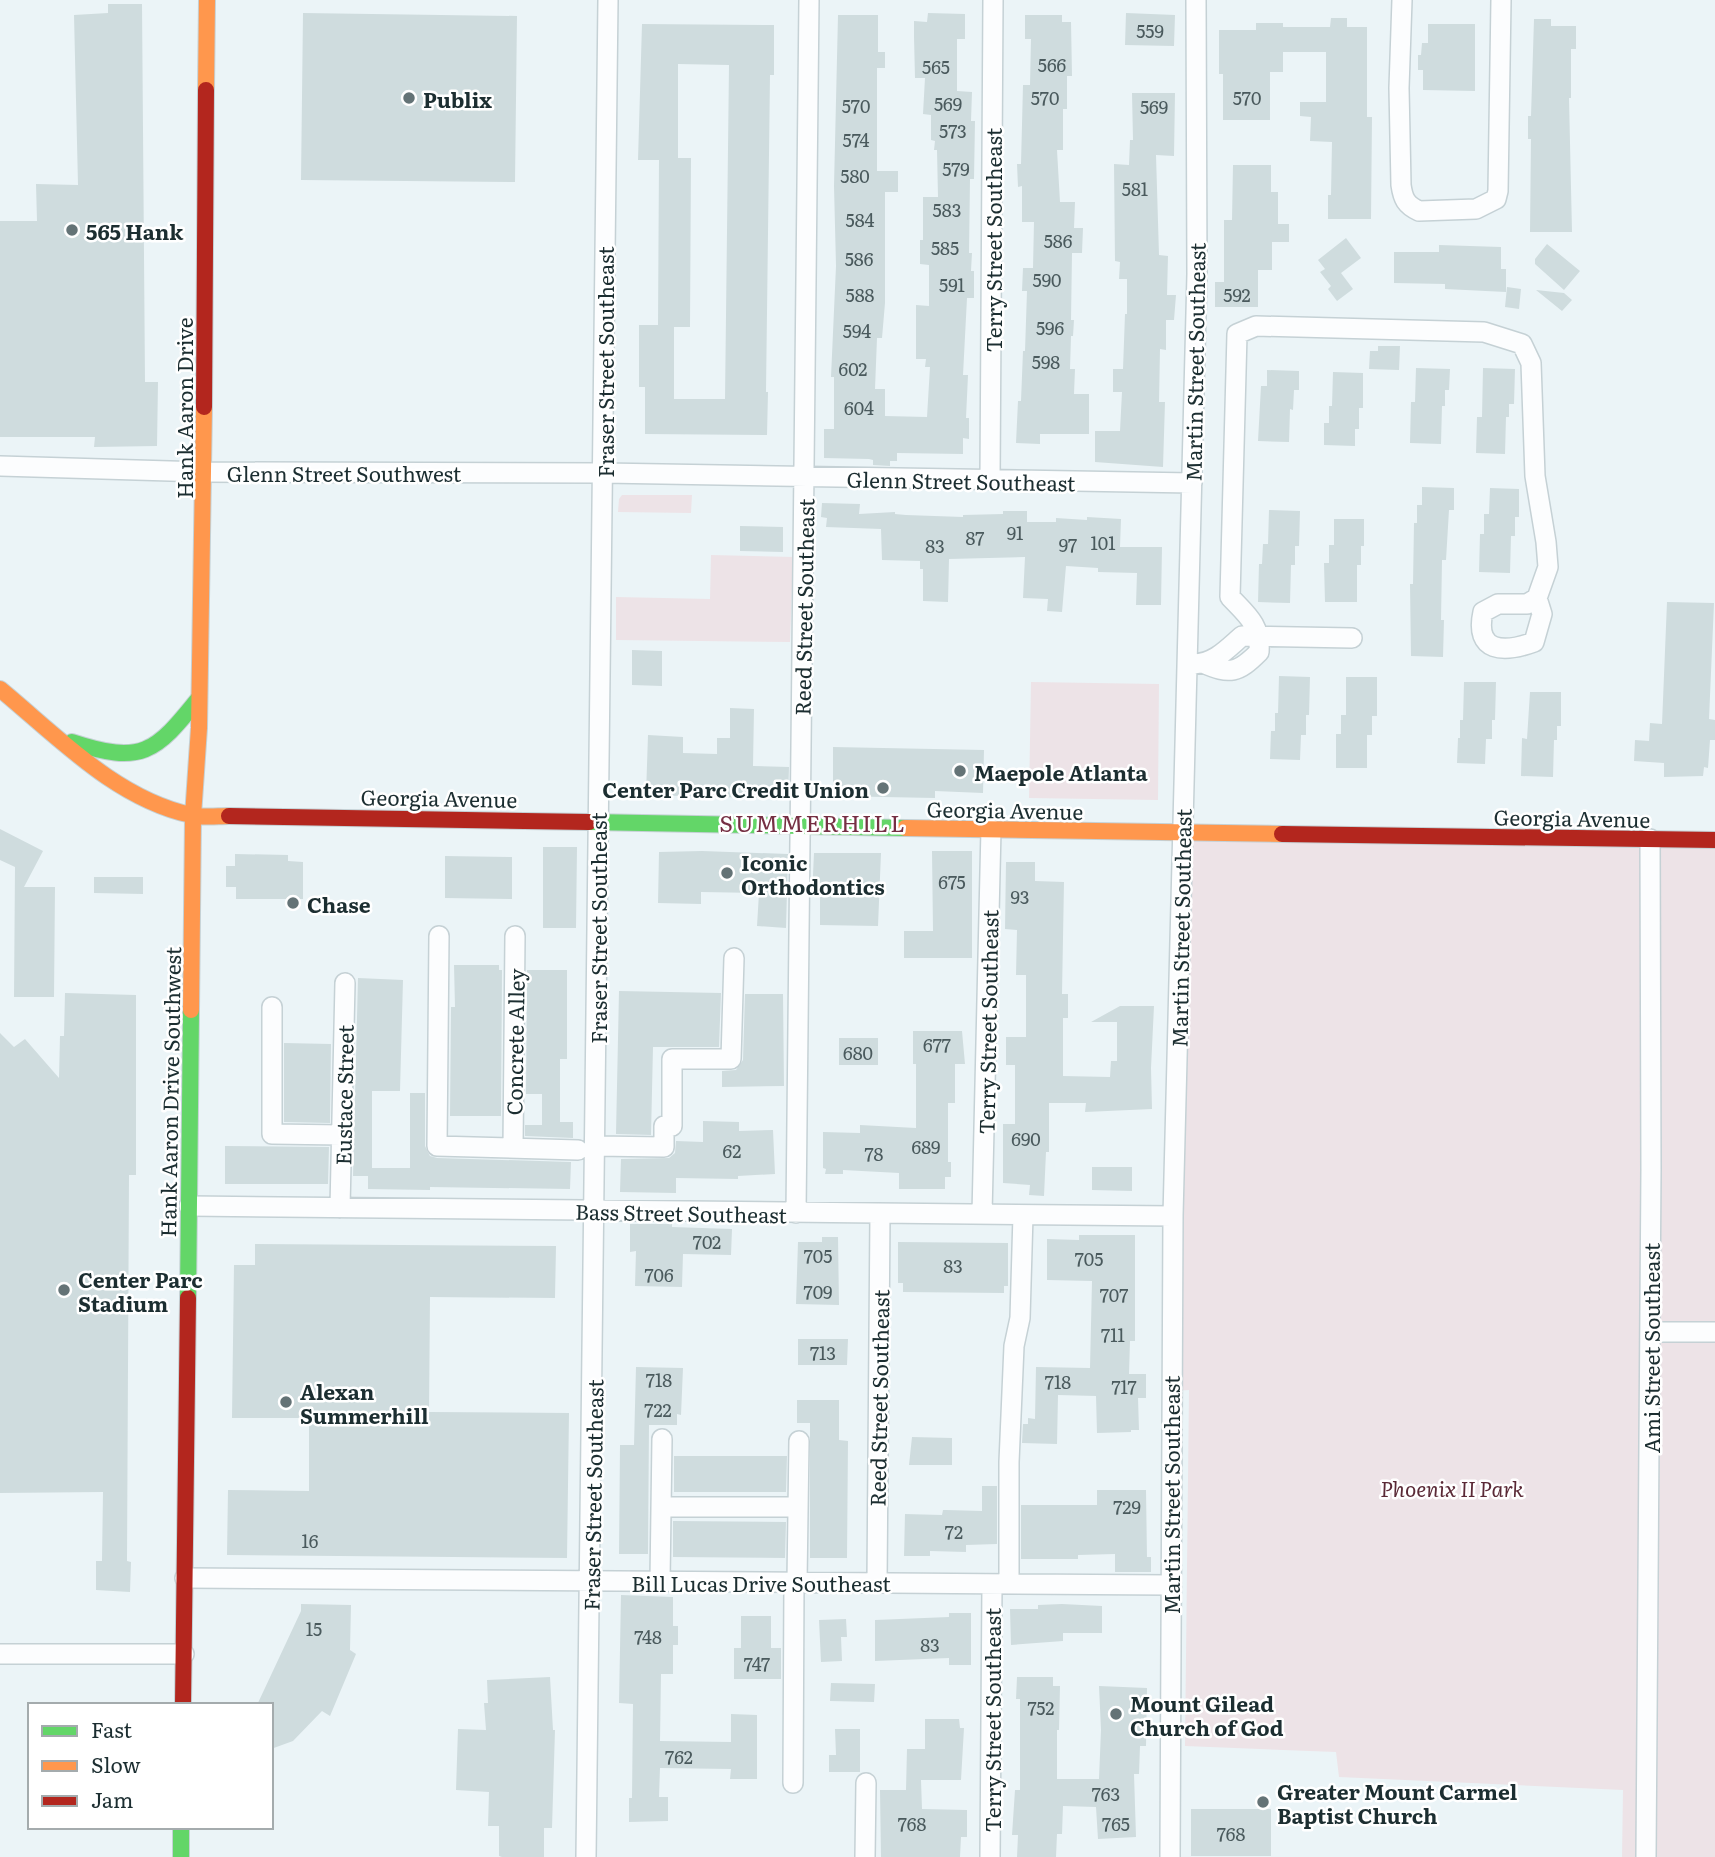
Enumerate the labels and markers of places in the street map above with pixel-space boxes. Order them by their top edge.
place label: Publix [423,83,492,114]
marker: Publix [401,90,417,106]
place label: 565 Hank [86,215,184,246]
marker: 565 Hank [64,222,80,238]
place label: Maepole Atlanta [974,756,1148,787]
marker: Maepole Atlanta [952,763,968,779]
place label: Center Parc Credit Union [602,773,869,804]
marker: Center Parc Credit Union [875,780,891,796]
place label: Iconic Orthodontics [741,846,885,901]
marker: Iconic Orthodontics [719,865,735,881]
place label: Chase [307,888,371,919]
marker: Chase [285,895,301,911]
place label: Center Parc Stadium [78,1263,203,1318]
marker: Center Parc Stadium [56,1282,72,1298]
place label: Alexan Summerhill [300,1375,429,1430]
marker: Alexan Summerhill [278,1394,294,1410]
place label: Mount Gilead Church of God [1130,1687,1284,1742]
marker: Mount Gilead Church of God [1108,1706,1124,1722]
place label: Greater Mount Carmel Baptist Church [1277,1775,1518,1830]
marker: Greater Mount Carmel Baptist Church [1255,1794,1271,1810]

